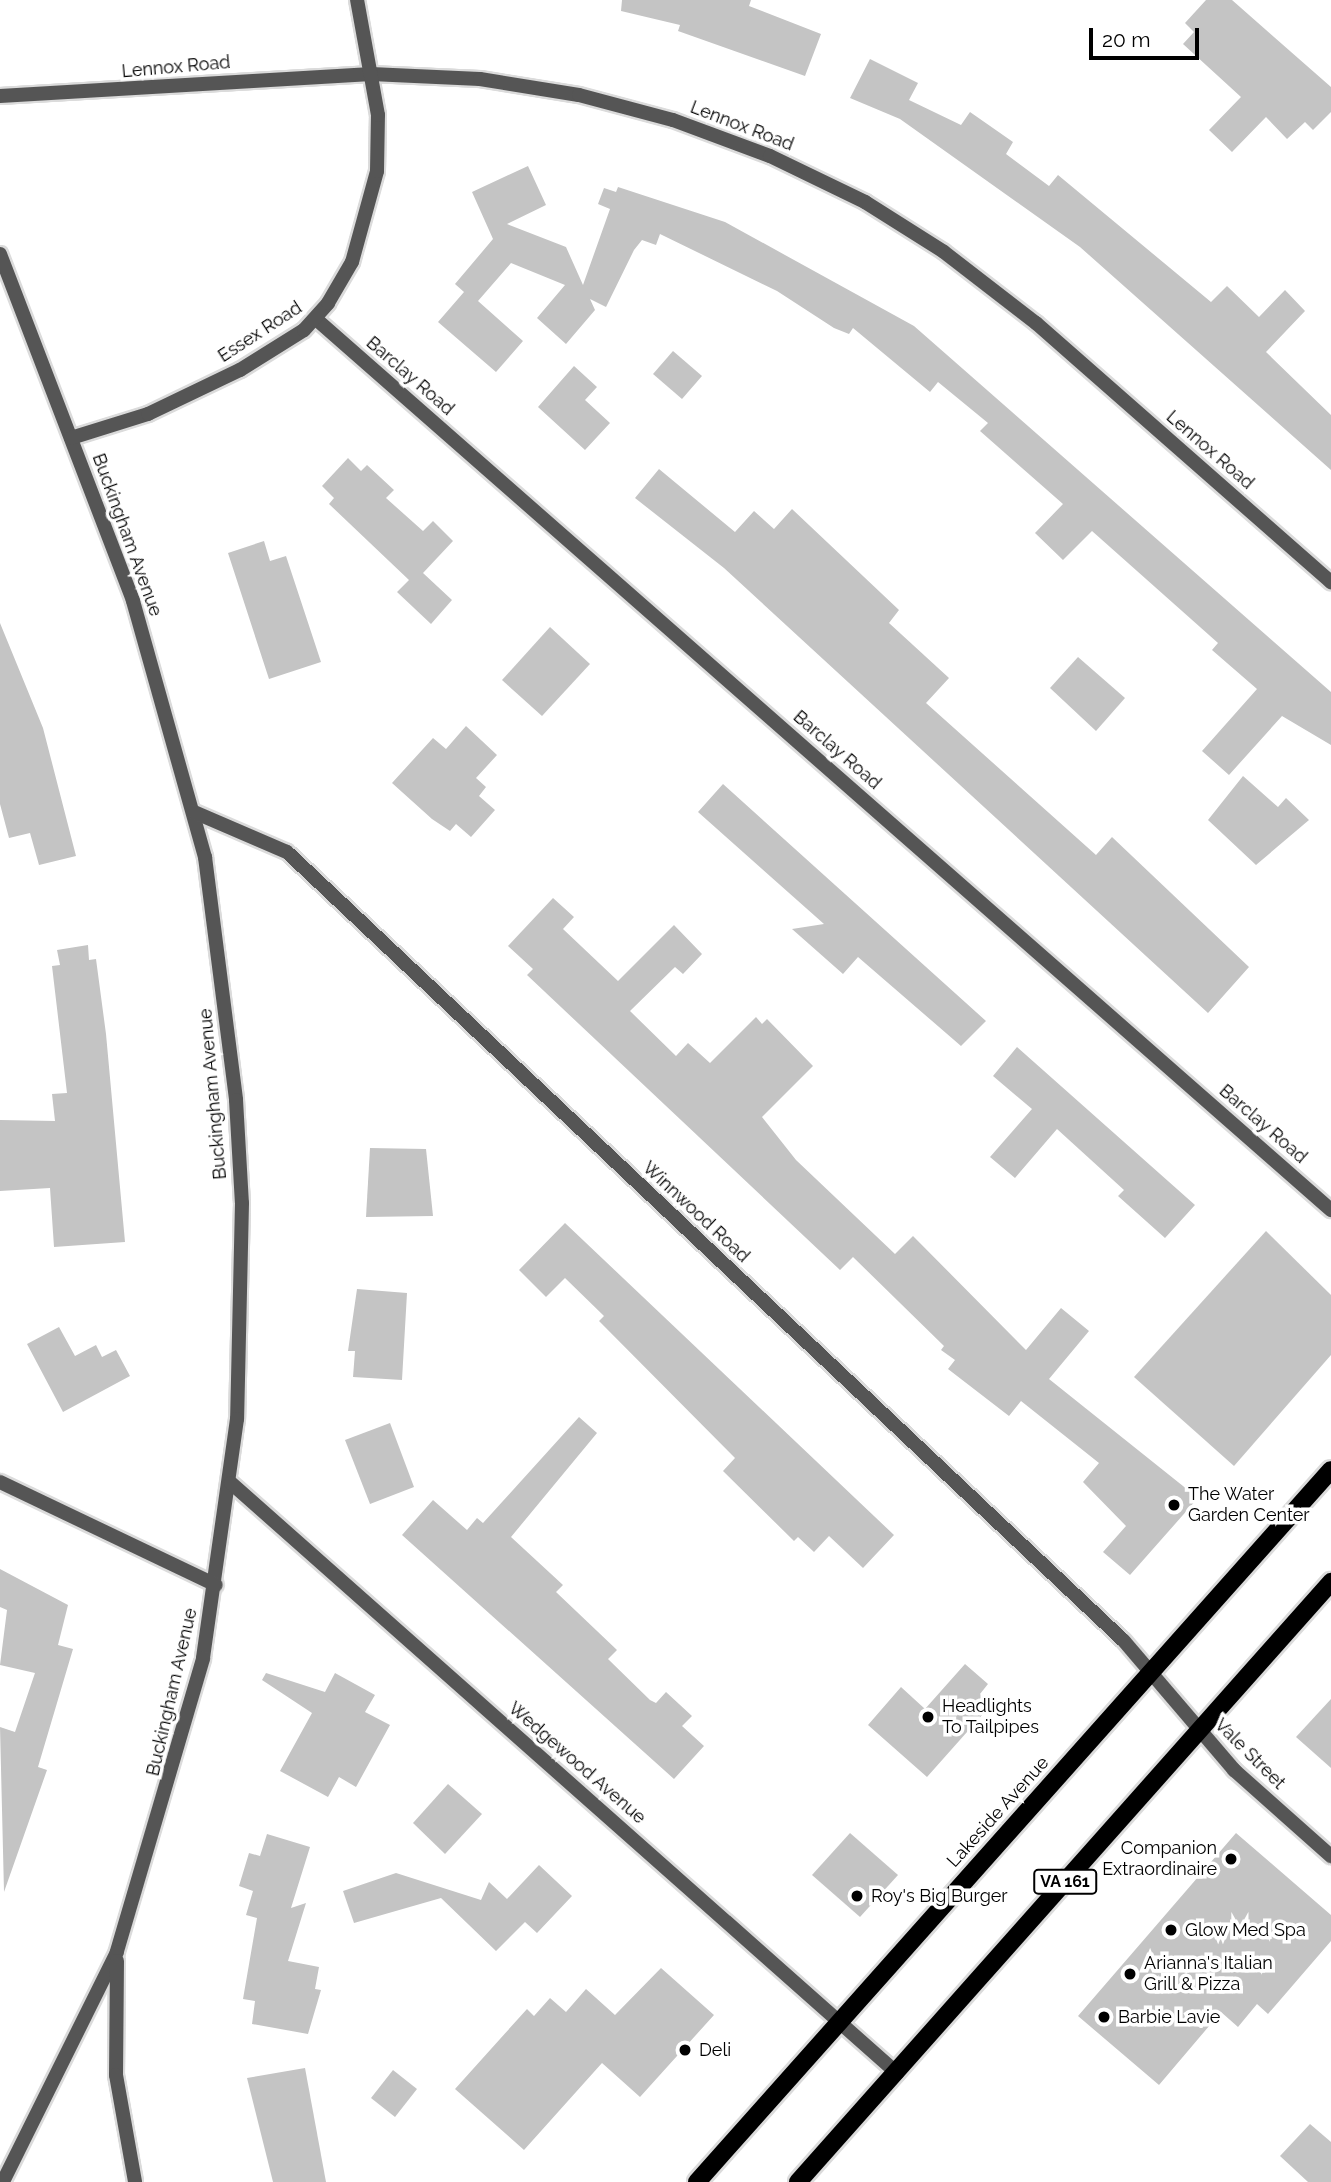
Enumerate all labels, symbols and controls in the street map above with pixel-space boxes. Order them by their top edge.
scale bar [1093,14,1203,58]
text: 20 m [1102,27,1150,52]
street label: Lennox Road [121,51,231,83]
street label: Lennox Road [687,96,797,156]
street label: Essex Road [214,297,306,367]
street label: Barclay Road [362,332,458,420]
street label: Lennox Road [1162,406,1258,494]
street label: Buckingham Avenue [87,450,167,620]
street label: Barclay Road [789,706,885,794]
street label: Buckingham Avenue [195,1007,231,1181]
street label: Barclay Road [1215,1080,1311,1168]
street label: Winnwood Road [638,1157,754,1267]
place label: The Water Garden Center [1188,1484,1310,1526]
marker: The Water Garden Center [1166,1497,1182,1513]
street label: Buckingham Avenue [142,1606,202,1778]
place label: Headlights To Tailpipes [942,1696,1039,1738]
street label: Wedgewood Avenue [504,1697,650,1829]
marker: Headlights To Tailpipes [920,1709,936,1725]
street label: Vale Street [1210,1714,1290,1794]
street label: Lakeside Avenue [942,1752,1054,1872]
place label: Companion Extraordinaire [1102,1838,1217,1881]
marker: Companion Extraordinaire [1223,1851,1239,1867]
road number: VA 161 [1032,1870,1098,1894]
place label: Roy's Big Burger [871,1885,1008,1907]
marker: Roy's Big Burger [849,1888,865,1904]
place label: Glow Med Spa [1185,1919,1306,1941]
marker: Glow Med Spa [1163,1922,1179,1938]
place label: Arianna's Italian Grill & Pizza [1144,1953,1273,1996]
marker: Arianna's Italian Grill & Pizza [1122,1966,1138,1982]
place label: Barbie Lavie [1118,2006,1220,2028]
marker: Barbie Lavie [1096,2009,1112,2025]
place label: Deli [699,2039,731,2061]
marker: Deli [677,2042,693,2058]

